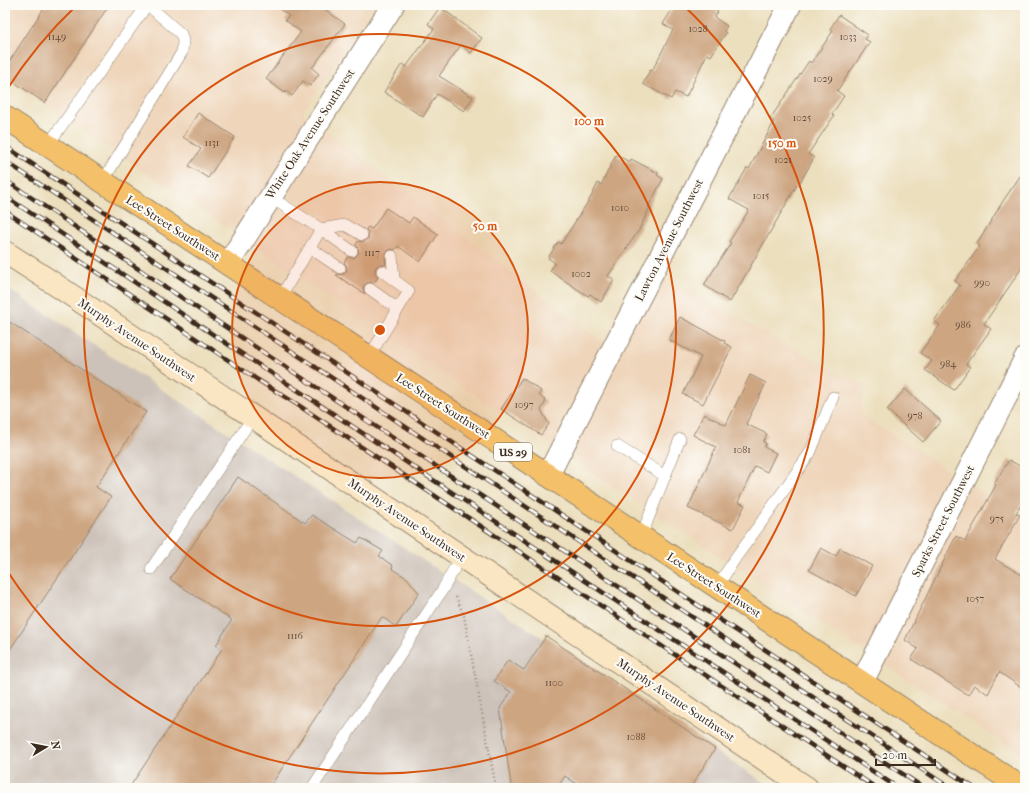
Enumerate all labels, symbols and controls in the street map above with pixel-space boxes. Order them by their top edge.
house number: 1028 [688,23,708,35]
house number: 1149 [48,31,66,43]
house number: 1033 [839,31,857,43]
street label: White Oak Avenue Southwest [262,65,358,203]
house number: 1029 [813,73,833,85]
house number: 1025 [793,112,811,124]
text: 100 m [574,114,605,128]
text: 150 m [768,136,797,150]
house number: 1131 [205,137,219,149]
house number: 1021 [774,154,792,166]
street label: Lawton Avenue Southwest [632,176,706,304]
house number: 1015 [753,190,769,202]
street label: Lee Street Southwest [123,192,223,264]
house number: 1010 [611,202,629,214]
text: 50 m [473,219,498,233]
house number: 1117 [364,247,380,259]
house number: 1002 [571,268,591,280]
house number: 990 [974,277,990,289]
street label: Murphy Avenue Southwest [75,295,199,385]
house number: 986 [955,319,971,331]
centre of rings [373,323,387,337]
house number: 984 [940,358,957,370]
street label: Lee Street Southwest [393,370,493,442]
house number: 1097 [514,399,534,411]
house number: 978 [907,410,923,422]
road number: US 29 [494,443,532,461]
house number: 1081 [733,444,751,456]
street label: Sparks Street Southwest [909,462,978,579]
street label: Murphy Avenue Southwest [345,475,469,565]
house number: 975 [990,513,1004,525]
street label: Lee Street Southwest [664,549,764,621]
house number: 1057 [966,593,984,605]
house number: 1116 [287,630,304,642]
street label: Murphy Avenue Southwest [614,655,738,745]
house number: 1100 [545,677,563,689]
north arrow [26,727,66,767]
house number: 1088 [626,731,646,743]
text: N [48,740,63,751]
scale bar [876,741,935,767]
text: 20 m [882,748,907,762]

